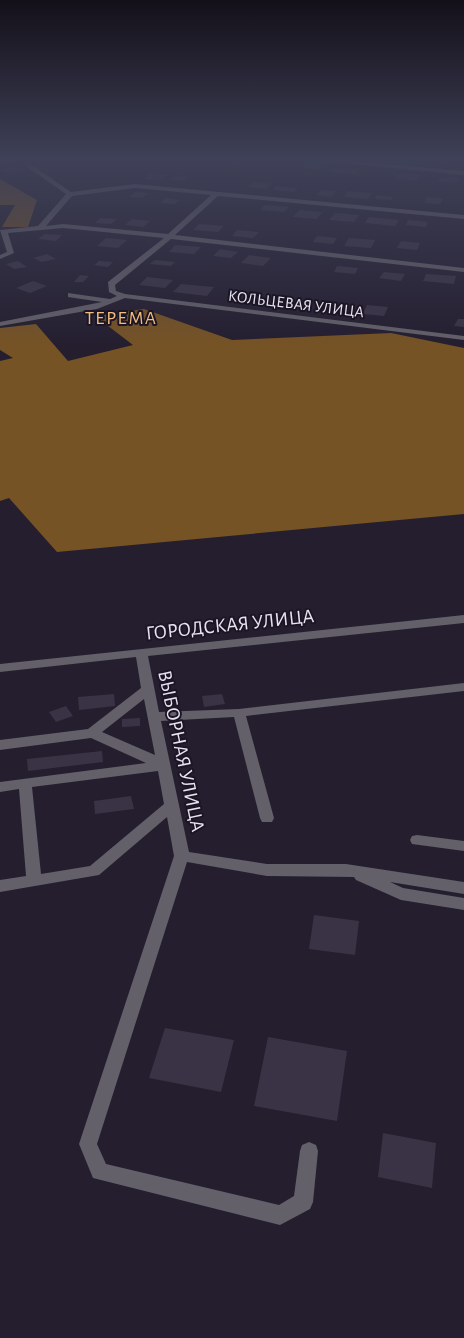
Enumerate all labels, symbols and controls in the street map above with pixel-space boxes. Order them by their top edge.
street label: КОЛЬЦЕВАЯ УЛИЦА [227,288,366,320]
district label: ТЕРЕМА [85,309,157,328]
street label: ГОРОДСКАЯ УЛИЦА [145,606,315,644]
street label: ВЫБОРНАЯ УЛИЦА [154,668,208,834]

